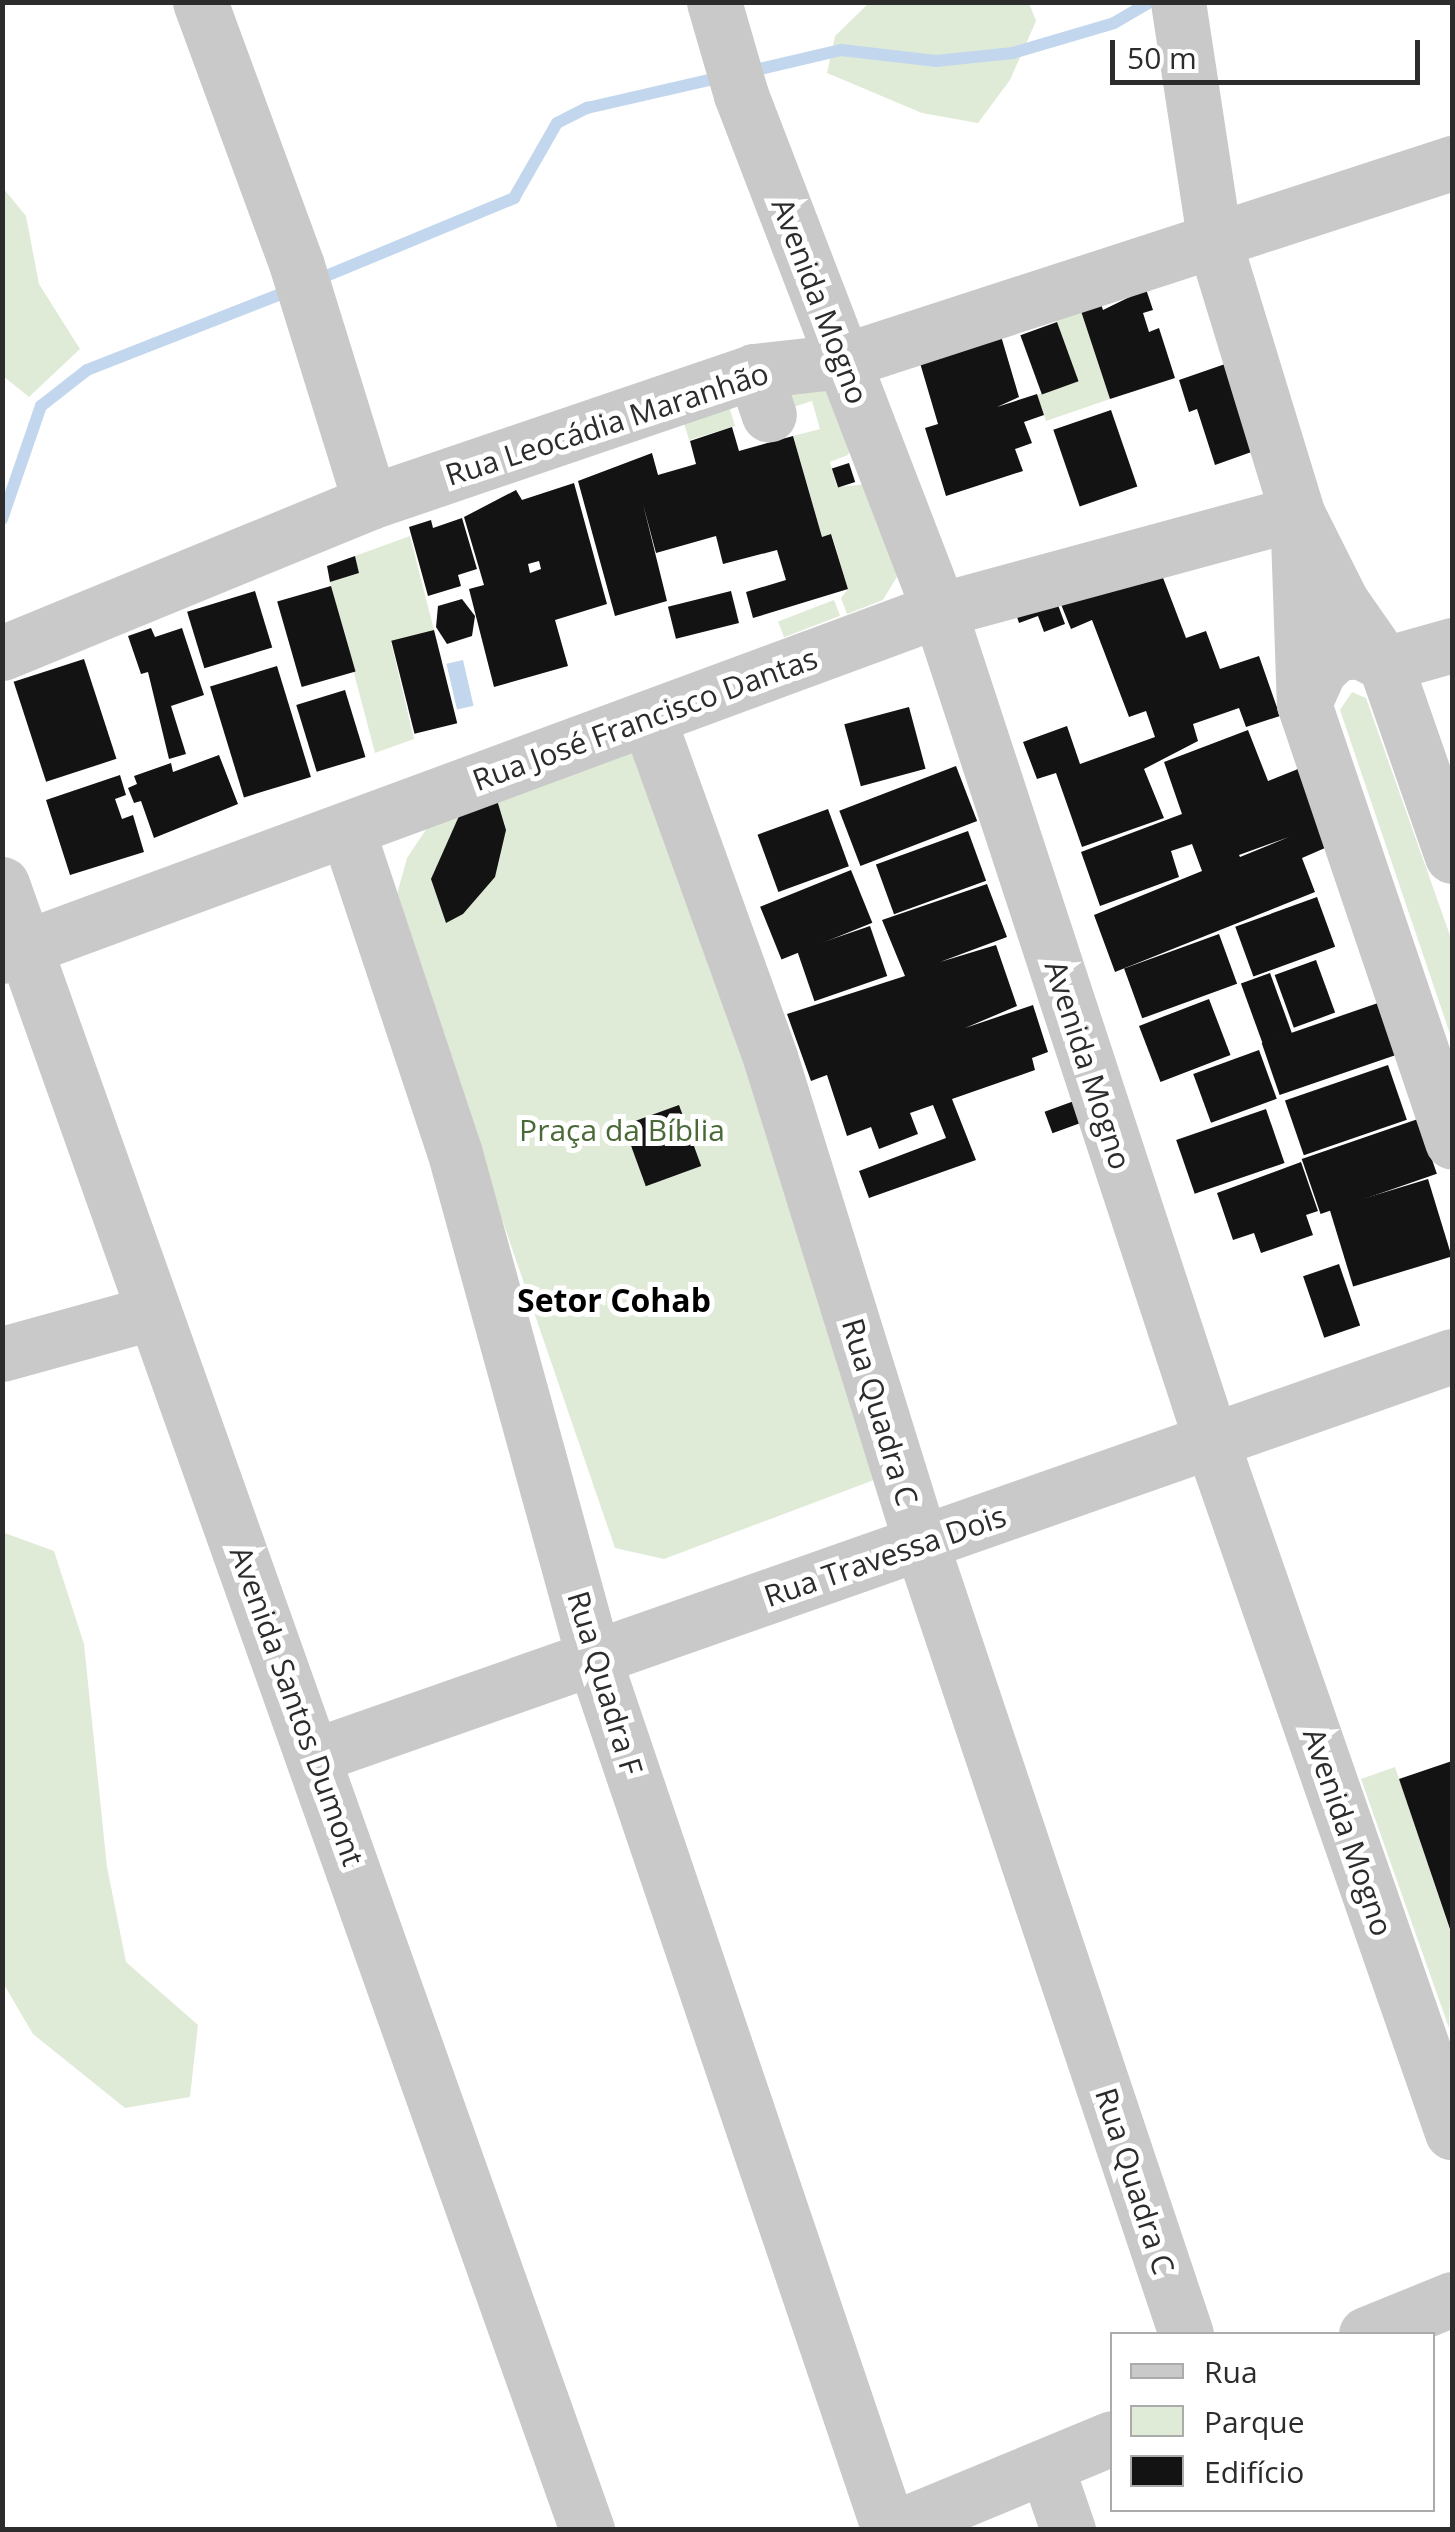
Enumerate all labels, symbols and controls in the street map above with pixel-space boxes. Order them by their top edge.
scale bar [1115,20,1425,82]
text: 50 m [1127,37,1197,78]
street label: Avenida Mogno [764,193,876,409]
street label: Rua Leocádia Maranhão [441,355,773,493]
street label: Rua José Francisco Dantas [468,640,822,798]
street label: Avenida Mogno [1037,956,1139,1174]
park label: Praça da Bíblia [519,1112,725,1148]
district label: Setor Cohab [517,1281,711,1319]
street label: Rua Quadra C [834,1314,926,1510]
street label: Rua Travessa Dois [759,1498,1011,1614]
street label: Avenida Santos Dumont [222,1541,372,1871]
street label: Rua Quadra F [560,1587,650,1779]
street label: Avenida Mogno [1296,1723,1400,1941]
street label: Rua Quadra C [1088,2083,1182,2279]
legend [1110,2332,1435,2512]
text: Rua [1204,2351,1258,2392]
text: Parque [1204,2401,1305,2442]
text: Edifício [1204,2451,1304,2492]

